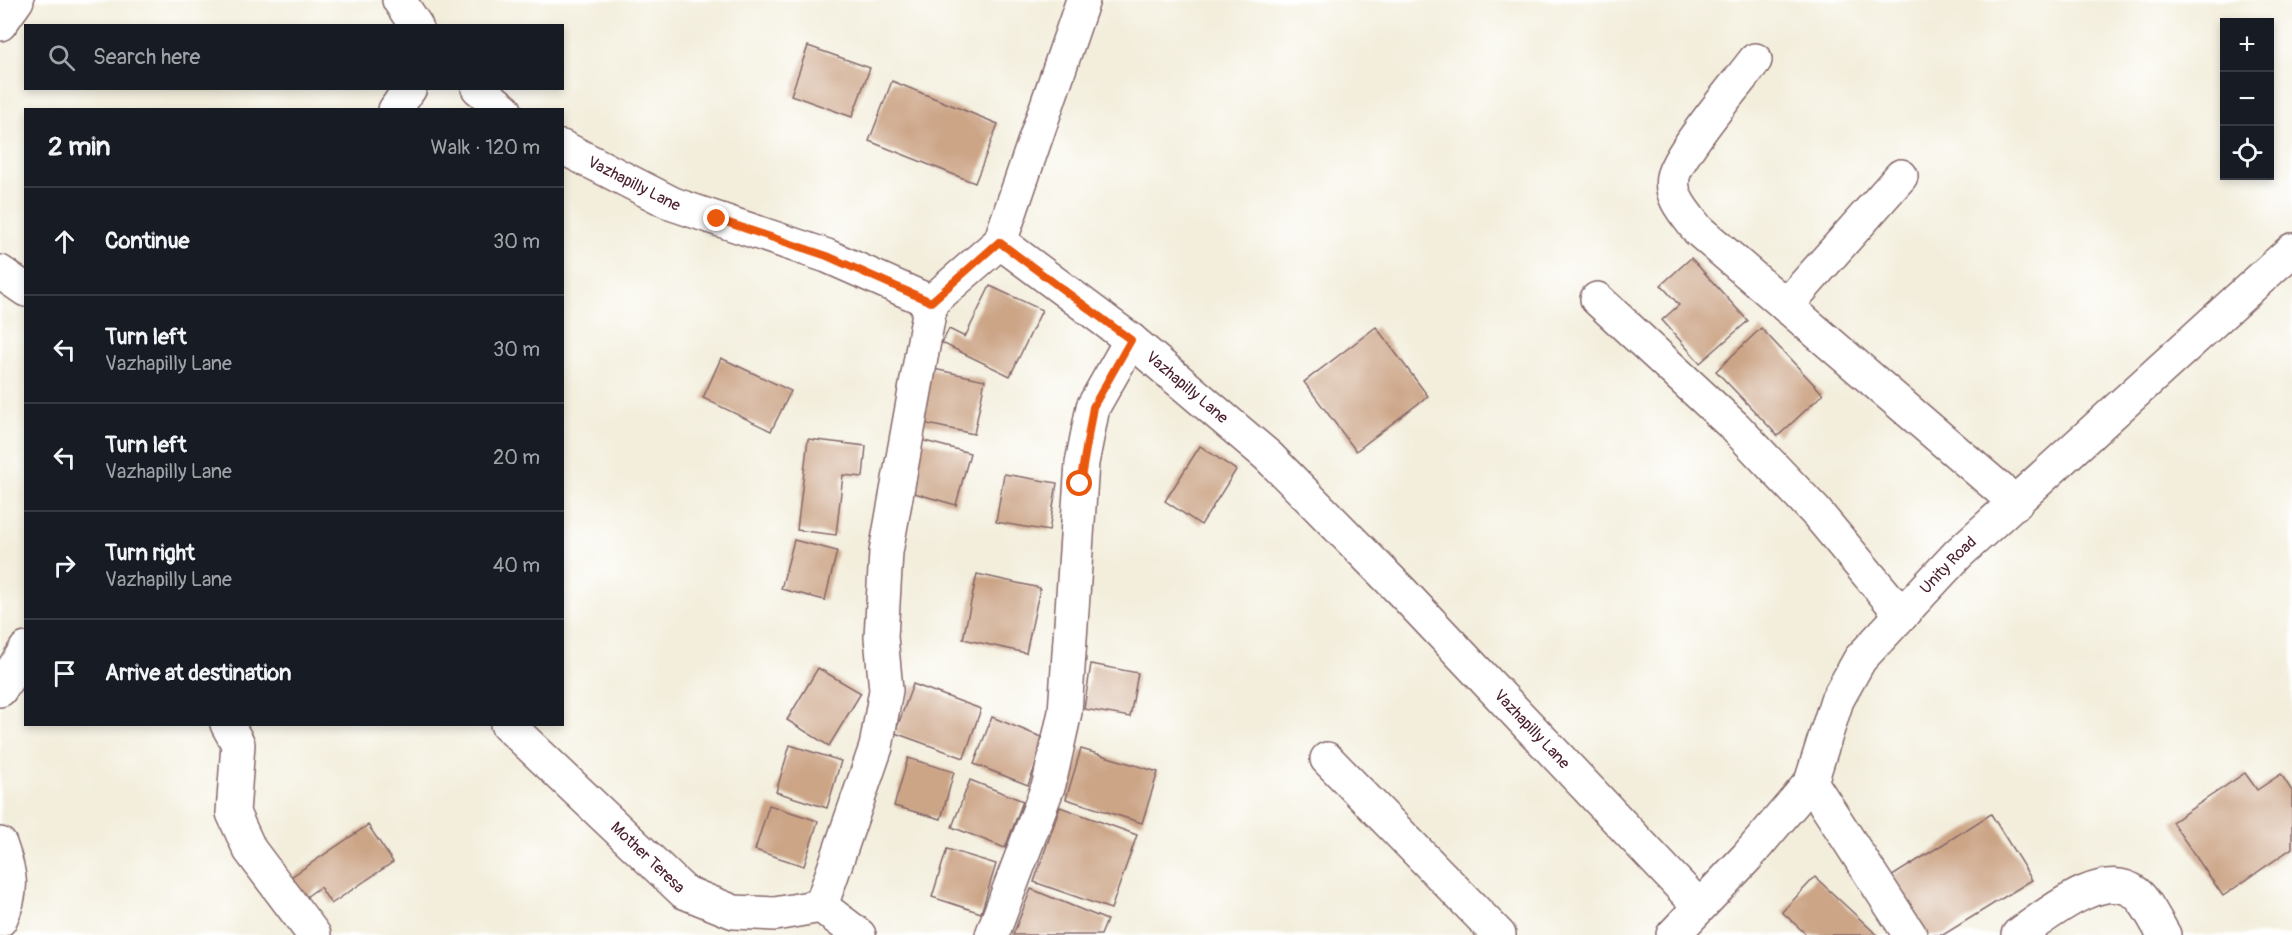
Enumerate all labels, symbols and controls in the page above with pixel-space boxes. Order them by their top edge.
map controls [2220,18,2274,180]
button: + [2220,18,2274,72]
search box [24,24,564,90]
icon: search [45,41,78,74]
text: Search here [93,43,200,71]
button: − [2220,72,2274,126]
button: locate [2220,126,2274,180]
text: 2 min [48,131,110,163]
text: Walk · 120 m [431,135,540,160]
street label: Vazhapilly Lane [584,152,683,216]
route end [703,205,729,231]
icon: ahead [48,225,81,258]
text: Continue [105,227,189,255]
text: 30 m [493,229,540,254]
text: Turn left [105,323,187,351]
icon: left [48,333,81,366]
text: 30 m [493,337,540,362]
street label: Vazhapilly Lane [1142,347,1232,428]
text: Vazhapilly Lane [105,351,232,376]
text: Turn left [105,431,187,459]
icon: left [48,441,81,474]
text: 20 m [493,445,540,470]
text: Vazhapilly Lane [105,459,232,484]
route start [1066,470,1092,496]
street label: Unity Road [1916,532,1981,598]
text: Turn right [105,539,195,567]
icon: right [48,549,81,582]
text: 40 m [493,553,540,578]
text: Vazhapilly Lane [105,567,232,592]
icon: arrive [48,657,81,690]
text: Arrive at destination [105,659,291,687]
street label: Vazhapilly Lane [1490,685,1574,773]
street label: Mother Teresa [606,818,689,897]

